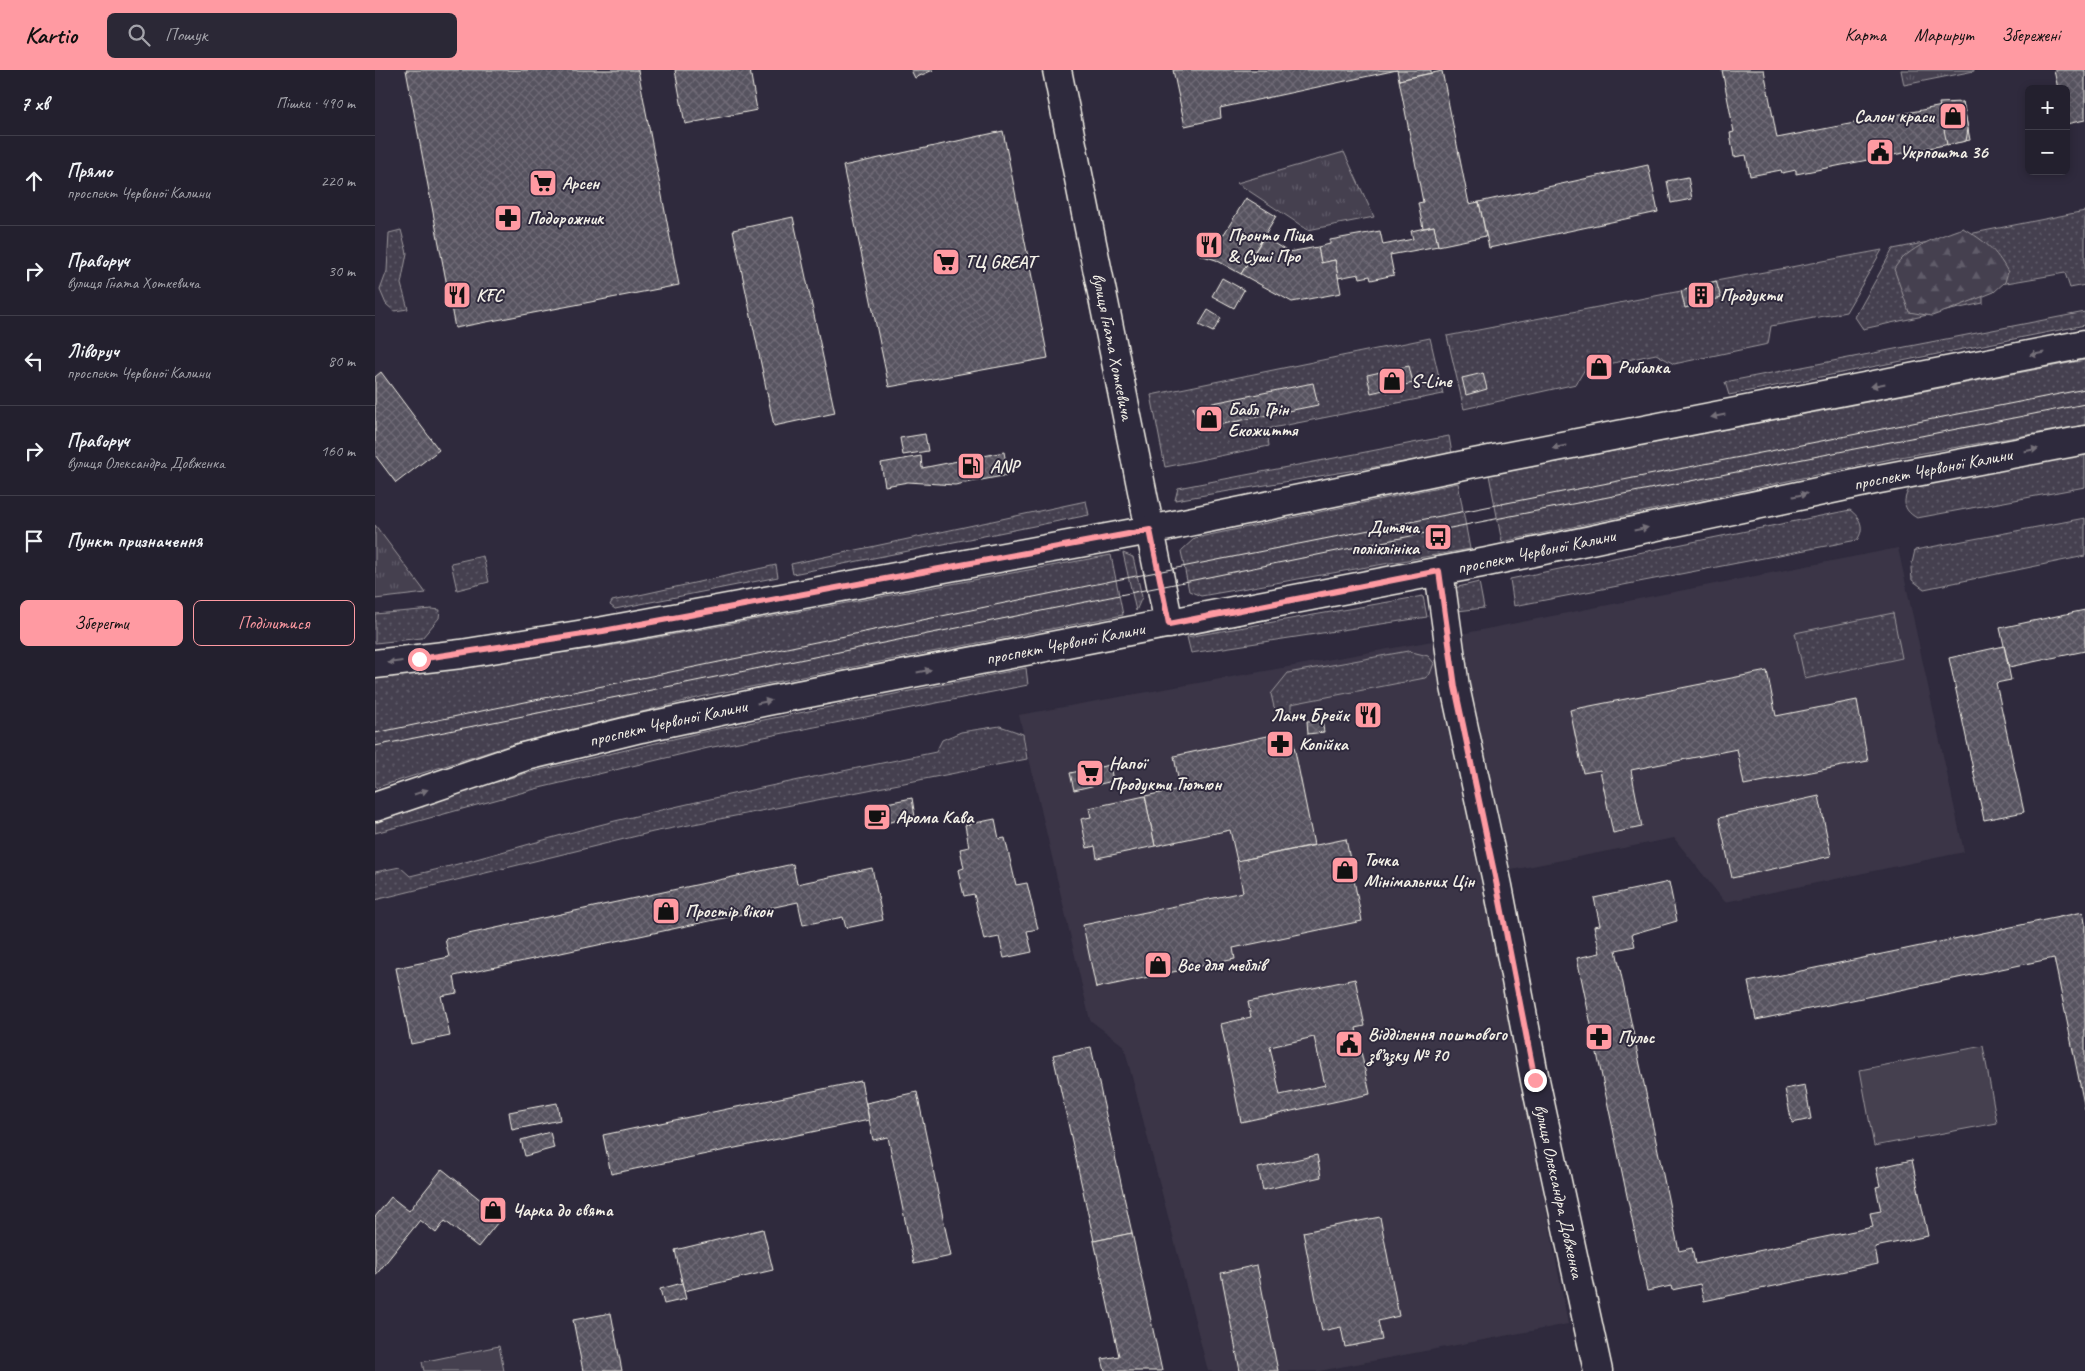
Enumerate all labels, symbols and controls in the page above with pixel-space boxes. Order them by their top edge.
search box [107,13,457,58]
text: Kartio [25,20,77,50]
icon: search [125,21,153,49]
text: Пошук [165,23,207,47]
text: Карта [1845,24,1886,46]
text: Маршрут [1914,24,1973,46]
text: Збережені [2001,24,2060,46]
map controls [2025,85,2070,175]
button: + [2025,85,2070,130]
text: 7 хв [20,90,49,116]
text: Пішки · 490 m [276,93,355,113]
shop icon: Салон краси [1938,101,1968,131]
place label: Салон краси [1854,105,1935,127]
button: − [2025,130,2070,175]
public building icon: Укрпошта 36 [1865,137,1895,167]
place label: Укрпошта 36 [1899,141,1989,163]
text: Прямо [67,159,112,183]
icon: ahead [20,167,48,195]
supermarket icon: Арсен [528,168,558,198]
text: 220 m [321,171,355,191]
place label: Арсен [562,172,601,194]
text: проспект Червоної Калини [67,183,210,203]
pharmacy icon: Подорожник [493,203,523,233]
place label: Подорожник [527,207,605,229]
place label: Пронто Піца & Суші Про [1228,224,1314,267]
restaurant icon: Пронто Піца & Суші Про [1194,230,1224,260]
supermarket icon: ТЦ GREAT [931,247,961,277]
text: Праворуч [67,249,129,273]
place label: ТЦ GREAT [965,251,1040,273]
icon: right [20,257,48,285]
text: 30 m [328,261,355,281]
street label: вулиця Гната Хоткевича [1087,271,1139,423]
text: вулиця Гната Хоткевича [67,273,200,293]
restaurant icon: KFC [442,280,472,310]
building icon: Продукти [1686,280,1716,310]
place label: KFC [476,284,506,306]
place label: Продукти [1720,284,1784,306]
text: Ліворуч [67,339,119,363]
icon: left [20,347,48,375]
one-way arrow [2029,350,2045,358]
text: 80 m [328,351,355,371]
shop icon: Рибалка [1584,352,1614,382]
place label: Рибалка [1618,356,1671,378]
text: проспект Червоної Калини [67,363,210,383]
shop icon: S-Line [1377,366,1407,396]
place label: S-Line [1411,370,1453,392]
one-way arrow [1870,381,1885,389]
place label: Бабл Грін Eкожиття [1228,398,1299,441]
shop icon: Бабл Грін Eкожиття [1194,404,1224,434]
one-way arrow [1711,412,1726,420]
text: Праворуч [67,429,129,453]
icon: right [20,437,48,465]
text: 160 m [321,441,355,461]
street label: проспект Червоної Калини [1851,443,2015,495]
one-way arrow [1550,444,1566,452]
one-way arrow [2023,446,2039,454]
fuel station icon: ANP [956,451,986,481]
text: вулиця Олександра Довженка [67,453,224,473]
place label: ANP [990,455,1021,477]
one-way arrow [1792,491,1808,499]
place label: Дитяча поліклініка [1351,516,1421,559]
bus stop icon: Дитяча поліклініка [1423,522,1453,552]
street label: проспект Червоної Калини [1455,524,1618,579]
one-way arrow [1633,525,1649,533]
icon: arrive [20,527,48,555]
text: Пункт призначення [67,529,202,553]
button: Зберегти [20,600,183,646]
button: Поділитися [193,600,355,646]
street label: проспект Червоної Калини [984,617,1147,670]
route start [408,648,431,671]
one-way arrow [387,658,403,666]
one-way arrow [916,667,931,675]
street label: проспект Червоної Калини [587,694,750,751]
one-way arrow [757,697,773,705]
restaurant icon: Ланч Брейк [1353,700,1383,730]
place label: Ланч Брейк [1271,704,1351,726]
pharmacy icon: Копійка [1265,729,1295,759]
place label: Копійка [1299,733,1350,755]
place label: Напої Продукти Тютюн [1109,752,1223,795]
supermarket icon: Напої Продукти Тютюн [1075,758,1105,788]
one-way arrow [414,787,429,795]
cafe icon: Арома Кава [862,802,892,832]
place label: Арома Кава [896,806,975,828]
place label: Точка Мінімальних Цін [1364,849,1476,892]
shop icon: Точка Мінімальних Цін [1330,855,1360,885]
shop icon: Простір вікон [651,896,681,926]
place label: Простір вікон [685,900,774,922]
shop icon: Все для меблів [1143,950,1173,980]
place label: Все для меблів [1177,954,1271,976]
pharmacy icon: Пульс [1584,1022,1614,1052]
place label: Відділення поштового зв’язку № 70 [1366,1023,1508,1067]
place label: Пульс [1618,1026,1655,1048]
public building icon: Відділення поштового зв’язку № 70 [1334,1029,1364,1059]
route end [1524,1069,1547,1092]
street label: вулиця Олександра Довженка [1530,1102,1589,1282]
shop icon: Чарка до свята [478,1195,508,1225]
place label: Чарка до свята [512,1199,614,1221]

